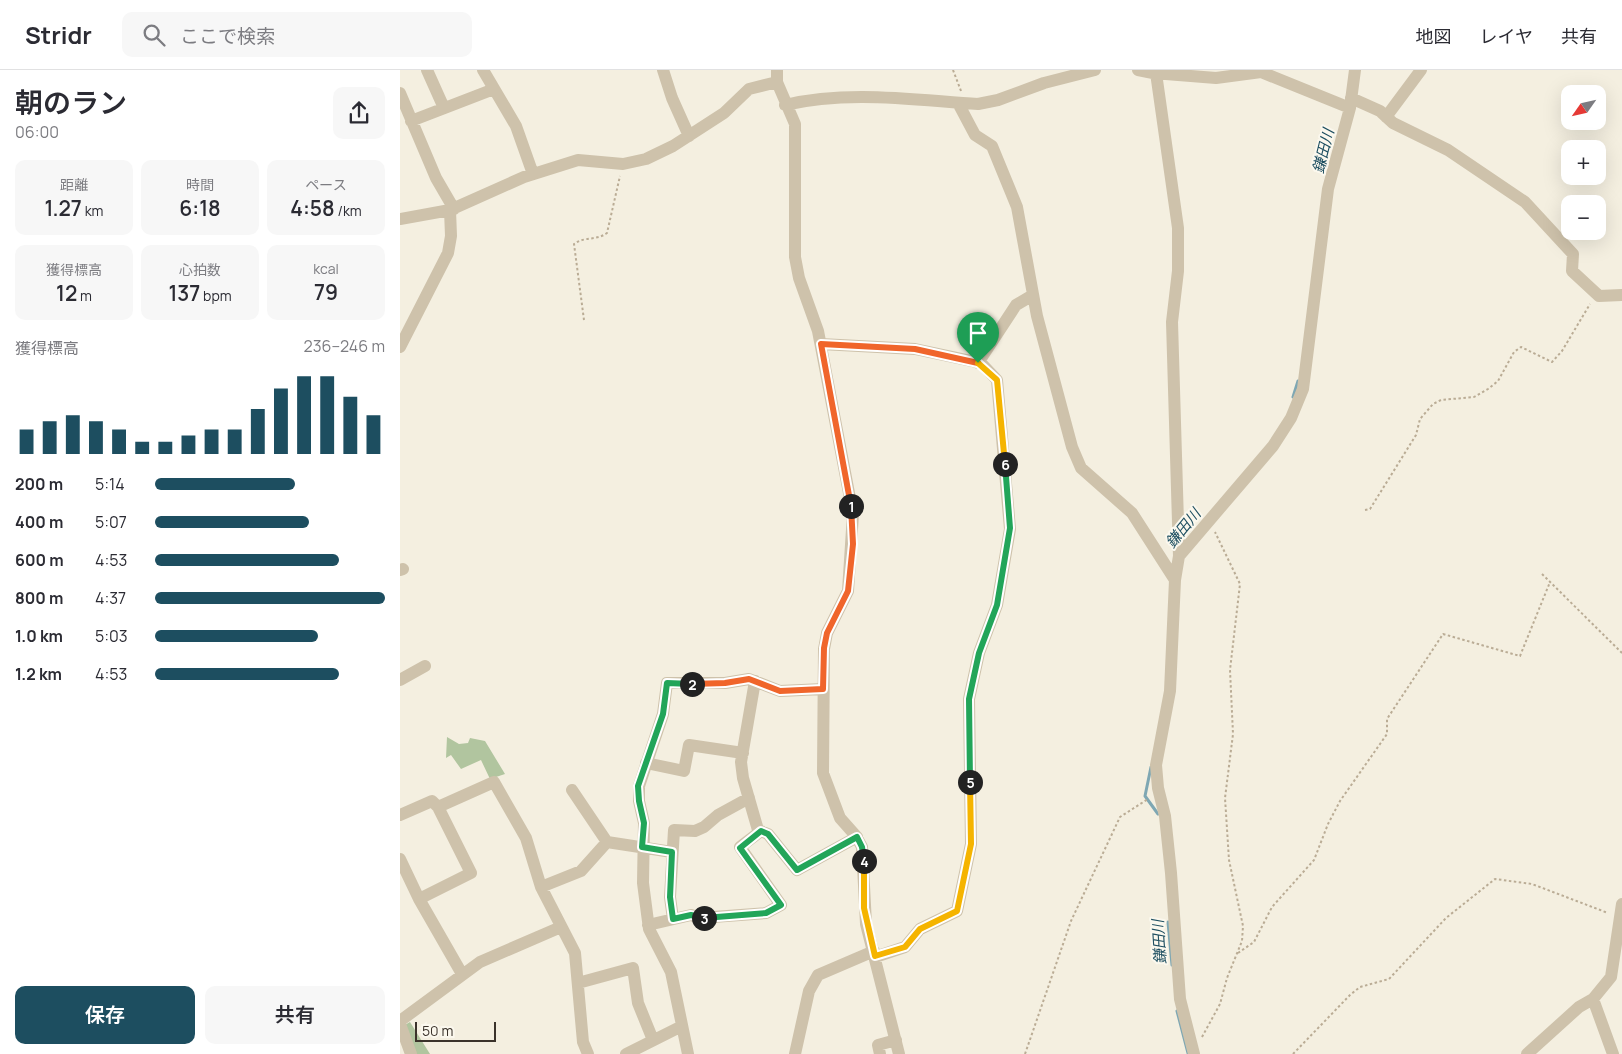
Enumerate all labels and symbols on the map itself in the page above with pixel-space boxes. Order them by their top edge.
north arrow [1561,85,1606,130]
water label: 鎌田川 [1307,125,1339,175]
pin [957,312,999,363]
pin: 6 [992,452,1018,476]
pin: 1 [838,494,864,518]
water label: 鎌田川 [1161,502,1207,552]
pin: 2 [680,672,704,696]
pin: 5 [958,770,982,794]
pin: 4 [852,848,876,874]
pin: 3 [692,906,716,930]
water label: 鎌田川 [1147,917,1171,965]
scale bar [415,1019,496,1042]

